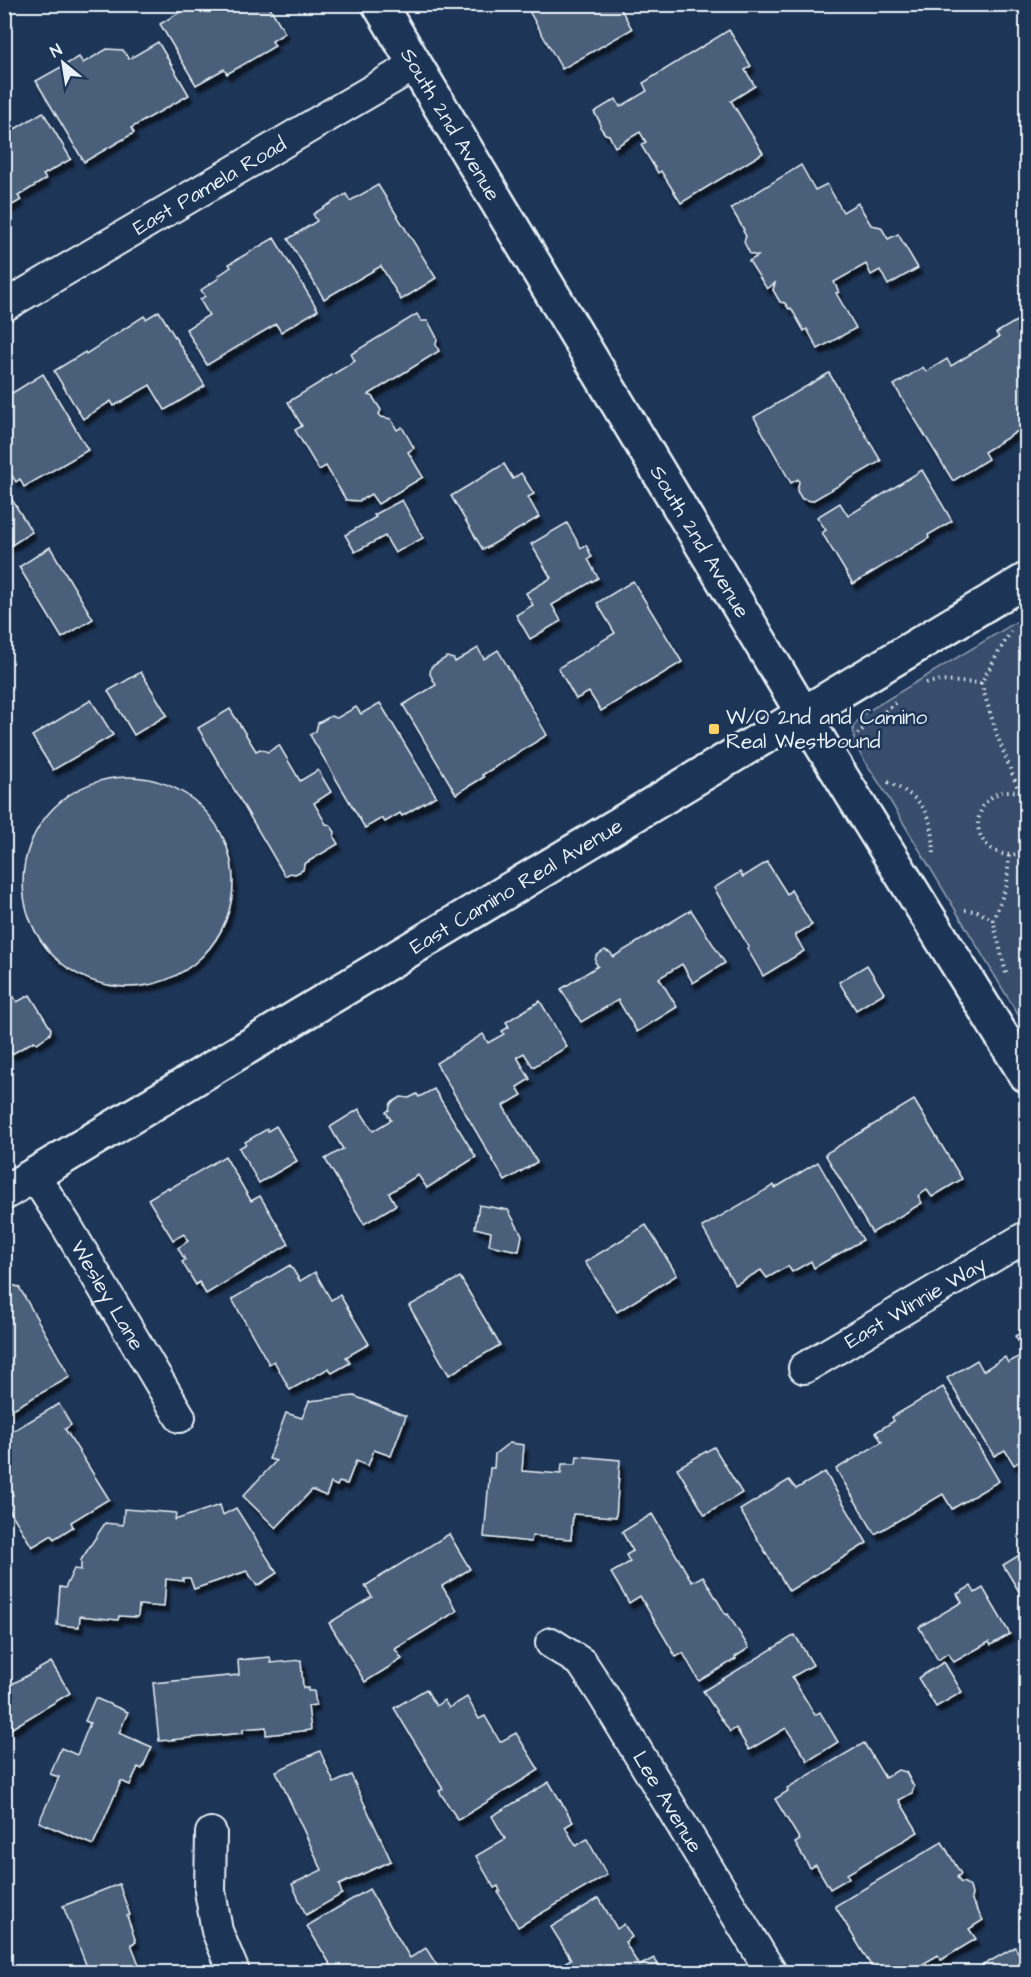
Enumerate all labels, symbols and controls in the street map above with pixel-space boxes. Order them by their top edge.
north arrow [33,33,93,93]
text: N [46,39,66,63]
street label: South 2nd Avenue [394,42,508,206]
street label: East Pamela Road [127,129,291,242]
street label: South 2nd Avenue [643,460,757,623]
place label: W/O 2nd and Camino Real Westbound [726,703,927,756]
marker: W/O 2nd and Camino Real Westbound [707,722,721,736]
street label: East Camino Real Avenue [404,811,628,961]
street label: Wesley Lane [64,1235,152,1356]
street label: East Winnie Way [839,1249,993,1355]
street label: Lee Avenue [626,1745,710,1858]

